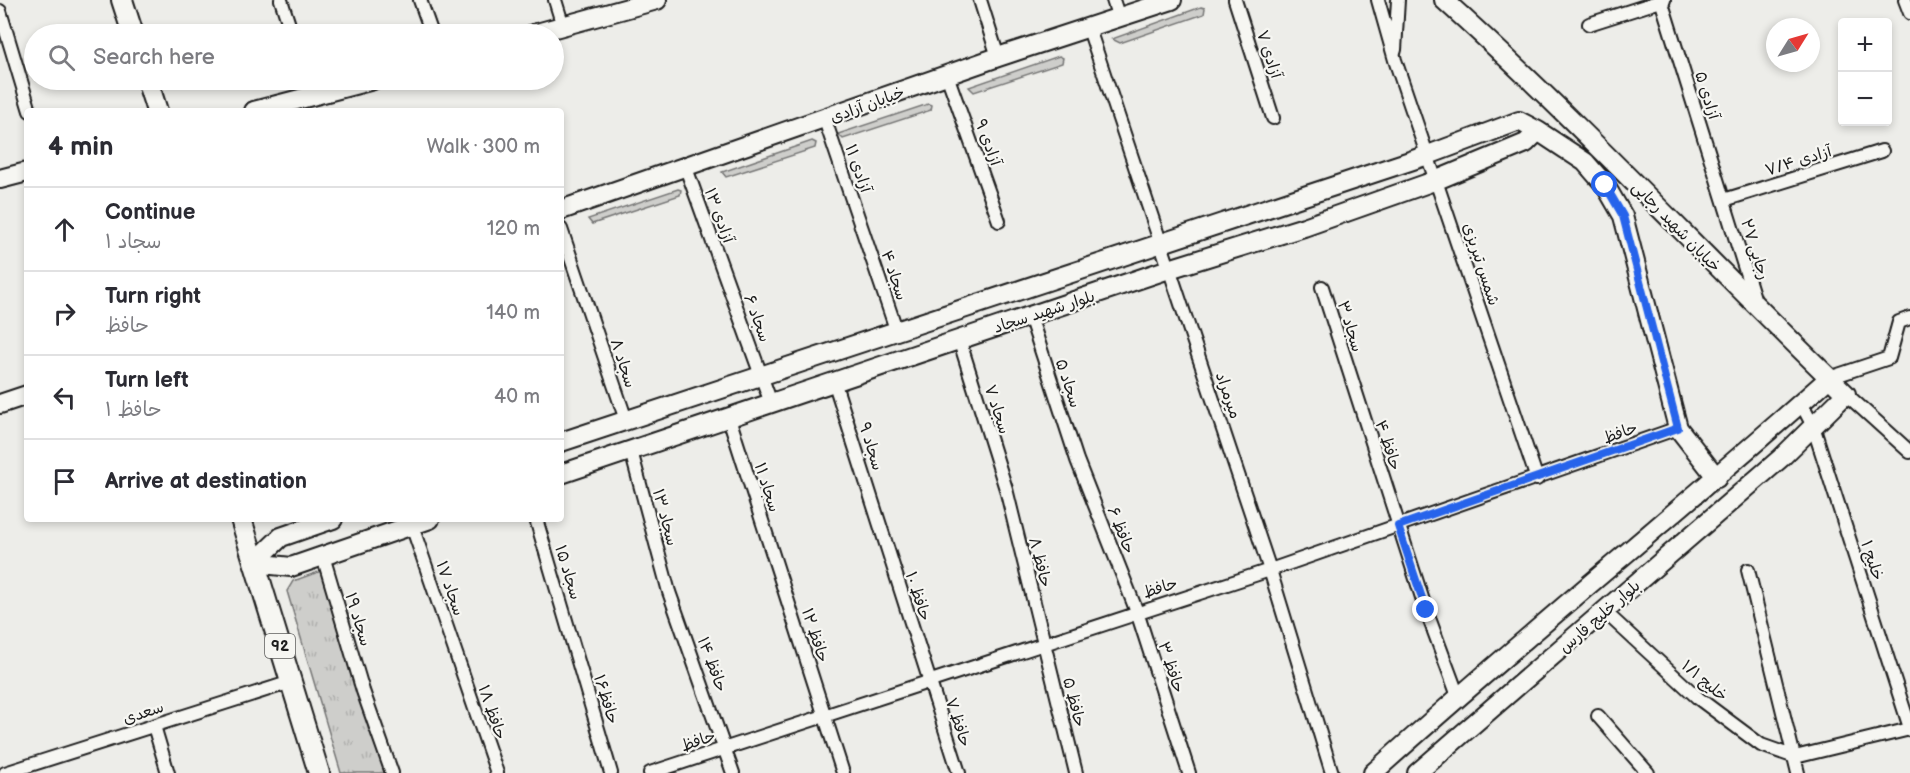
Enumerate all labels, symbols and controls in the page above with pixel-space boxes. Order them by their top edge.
north arrow [1766,18,1820,72]
map controls [1838,18,1892,126]
button: + [1838,18,1892,72]
search box [24,24,564,90]
street label: آزادی ۷ [1252,28,1286,82]
icon: search [45,41,78,74]
text: Search here [93,44,215,71]
street label: آزادی ۵ [1690,69,1723,123]
button: − [1838,72,1892,126]
street label: خیابان آزادی [828,83,907,128]
street label: آزادی ۹ [970,117,1005,169]
text: 4 min [48,132,113,163]
text: Walk · 300 m [427,135,540,159]
street label: آزادی ۱۱ [840,142,875,196]
street label: آزادی ۷/۴ [1763,142,1835,181]
route start [1591,171,1617,197]
street label: خیابان شهید رجایی [1628,178,1724,276]
street label: آزادی ۱۳ [700,185,738,247]
text: Continue [105,199,195,226]
icon: ahead [48,213,81,246]
text: 120 m [487,217,540,241]
street label: رجایی ۲۷ [1736,217,1773,282]
street label: شمس تبریزی [1458,221,1503,308]
text: سجاد ۱ [105,230,161,254]
street label: سجاد ۴ [877,248,911,303]
text: Turn right [105,283,201,310]
street label: بلوار شهید سجاد [992,287,1097,338]
street label: سجاد ۶ [739,292,774,345]
icon: right [48,297,81,330]
street label: سجاد ۳ [1333,299,1366,354]
text: 140 m [486,301,540,325]
text: حافظ [105,314,149,338]
street label: سجاد ۸ [606,337,639,390]
street label: سجاد ۵ [1051,357,1084,410]
text: Turn left [105,367,189,394]
street label: میرمراد [1211,370,1244,421]
icon: left [48,381,81,414]
street label: سجاد ۷ [980,382,1013,436]
text: 40 m [494,385,540,409]
text: حافظ ۱ [105,398,162,422]
street label: حافظ ۴ [1371,418,1405,473]
street label: حافظ [1601,418,1640,448]
street label: سجاد ۹ [854,420,887,473]
street label: سجاد ۱۱ [750,460,783,515]
icon: arrive [48,465,81,498]
text: Arrive at destination [105,468,307,495]
street label: سجاد ۱۳ [648,487,681,548]
street label: حافظ ۶ [1103,504,1138,557]
street label: حافظ ۸ [1024,535,1055,589]
street label: خلیج ۱ [1856,538,1887,583]
street label: سجاد ۱۵ [550,543,585,602]
street label: سجاد ۱۷ [431,559,468,618]
street label: حافظ ۱۰ [901,570,934,623]
street label: حافظ [1141,574,1180,603]
street label: بلوار خلیج فارس [1555,577,1645,658]
street label: سجاد ۱۹ [340,590,375,649]
route end [1412,596,1438,622]
street label: حافظ ۱۲ [797,606,832,665]
road number: 92 [265,634,295,658]
street label: حافظ ۱۴ [693,634,730,695]
street label: حافظ ۳ [1153,640,1188,695]
street label: خلیج ۱/۱ [1677,657,1731,706]
street label: حافظ۱۶ [589,672,622,726]
street label: حافظ ۵ [1058,676,1089,729]
street label: حافظ ۱۸ [473,683,510,742]
street label: حافظ ۷ [941,695,974,750]
street label: سعدی [121,698,166,729]
street label: حافظ [679,727,718,756]

